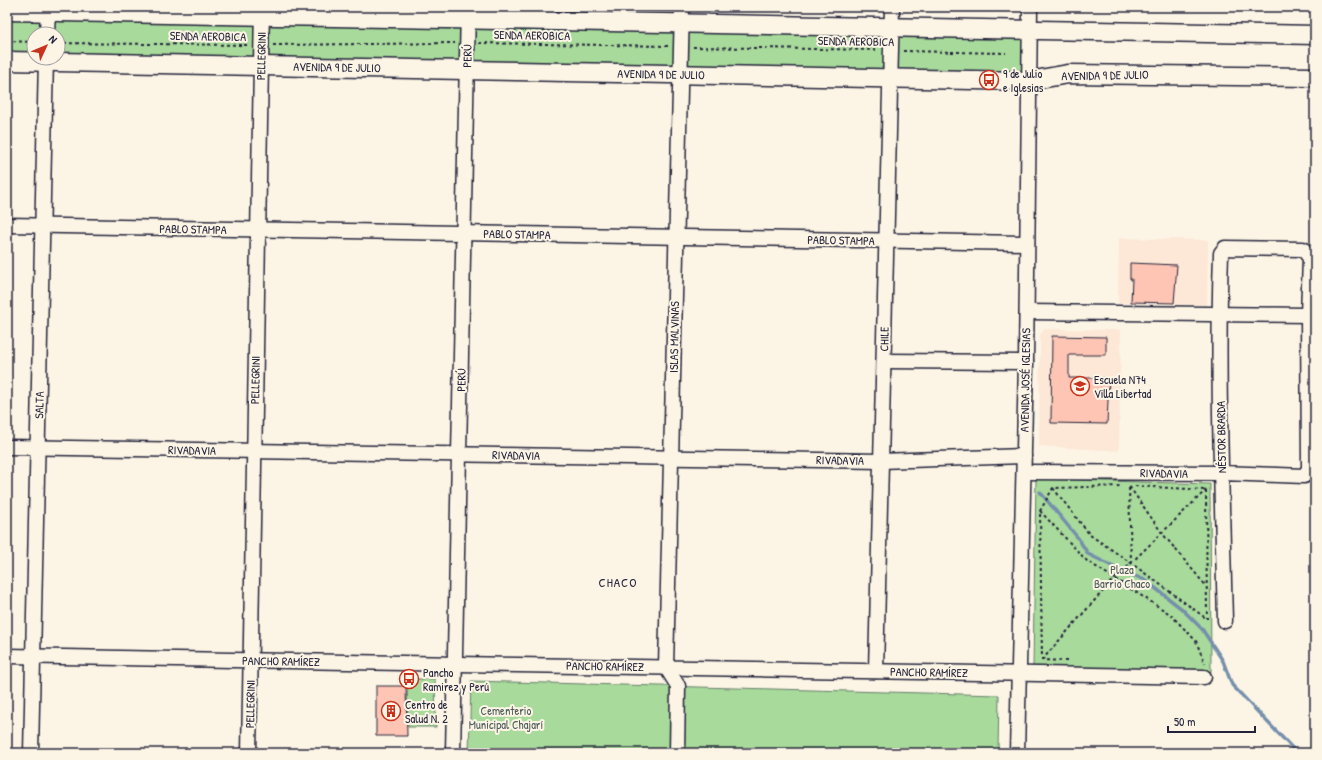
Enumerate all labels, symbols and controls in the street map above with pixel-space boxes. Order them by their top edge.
north arrow [26,26,66,66]
street label: SENDA AEROBICA [494,26,570,44]
street label: SENDA AEROBICA [170,27,246,45]
text: N [46,32,60,46]
street label: PELLEGRINI [252,32,270,80]
street label: SENDA AEROBICA [818,32,894,50]
street label: PERÚ [458,44,476,68]
street label: AVENIDA 9 DE JULIO [293,58,381,76]
street label: AVENIDA 9 DE JULIO [617,65,705,83]
place label: 9 de Julio e Iglesias [1003,65,1044,96]
street label: AVENIDA 9 DE JULIO [1061,66,1149,84]
bus stop icon: 9 de Julio e Iglesias [978,69,1000,91]
street label: PABLO STAMPA [159,220,227,238]
street label: PABLO STAMPA [483,225,551,243]
street label: PABLO STAMPA [807,231,875,249]
street label: ISLAS MALVINAS [665,301,683,373]
street label: CHILE [875,326,893,352]
street label: AVENIDA JOSÉ IGLESIAS [1016,327,1034,432]
street label: PELLEGRINI [246,356,264,404]
street label: PERÚ [452,368,470,392]
place label: Escuela N74 Villa Libertad [1094,371,1151,402]
school or university icon: Escuela N74 Villa Libertad [1069,375,1091,397]
street label: SALTA [30,391,48,419]
street label: NÉSTOR BRARDA [1212,401,1230,473]
street label: RIVADAVIA [168,441,216,459]
street label: RIVADAVIA [492,446,540,464]
street label: RIVADAVIA [816,451,864,469]
street label: RIVADAVIA [1140,464,1188,482]
park label: Plaza Barrio Chaco [1094,561,1150,592]
district label: CHACO [599,573,637,591]
street label: PANCHO RAMÍREZ [242,652,320,670]
street label: PANCHO RAMÍREZ [566,657,644,675]
street label: PANCHO RAMÍREZ [890,663,968,681]
place label: Pancho Ramirez y Perú [423,664,489,695]
bus stop icon: Pancho Ramirez y Perú [398,668,420,690]
street label: PELLEGRINI [241,680,259,728]
place label: Centro de Salud N. 2 [405,696,448,727]
building icon: Centro de Salud N. 2 [380,700,402,722]
park label: Cementerio Municipal Chajarí [469,702,543,733]
scale bar [1168,708,1255,734]
text: 50 m [1174,713,1195,730]

